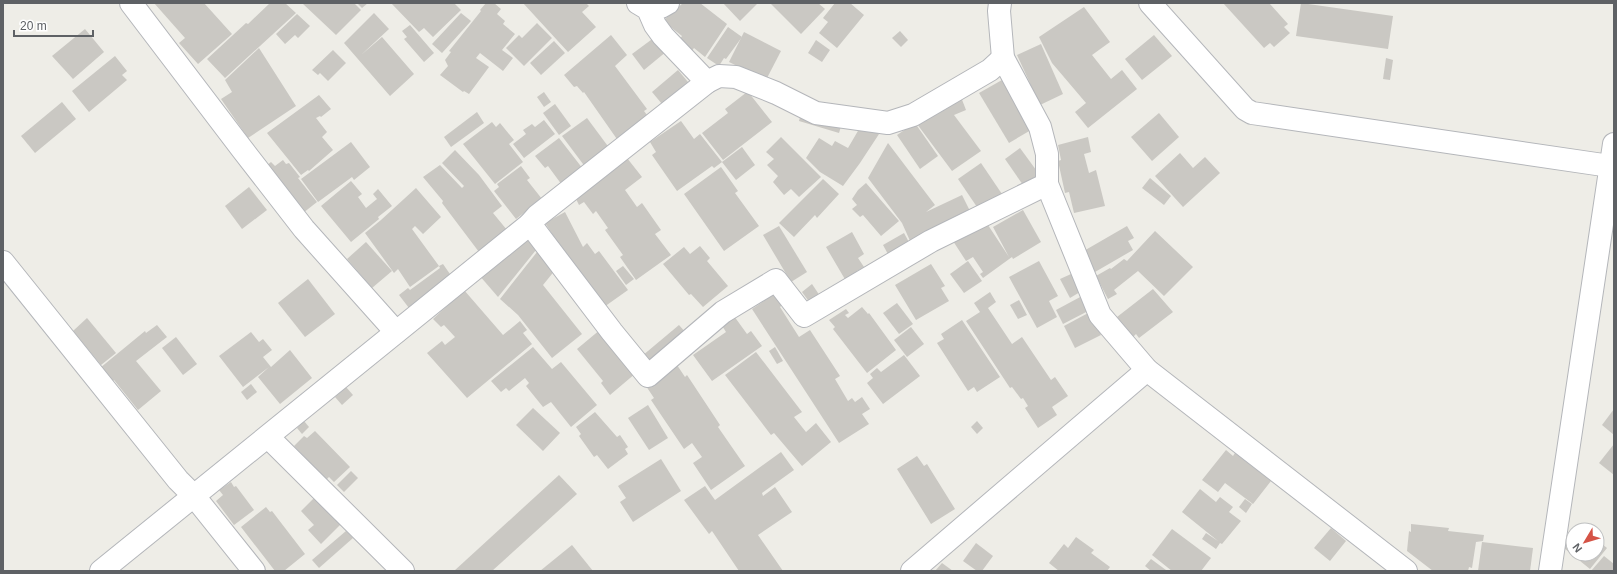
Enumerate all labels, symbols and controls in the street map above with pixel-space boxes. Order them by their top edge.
scale bar [14,12,93,38]
text: 20 m [20,19,47,33]
north arrow [1565,522,1605,562]
text: N [1570,541,1584,555]

